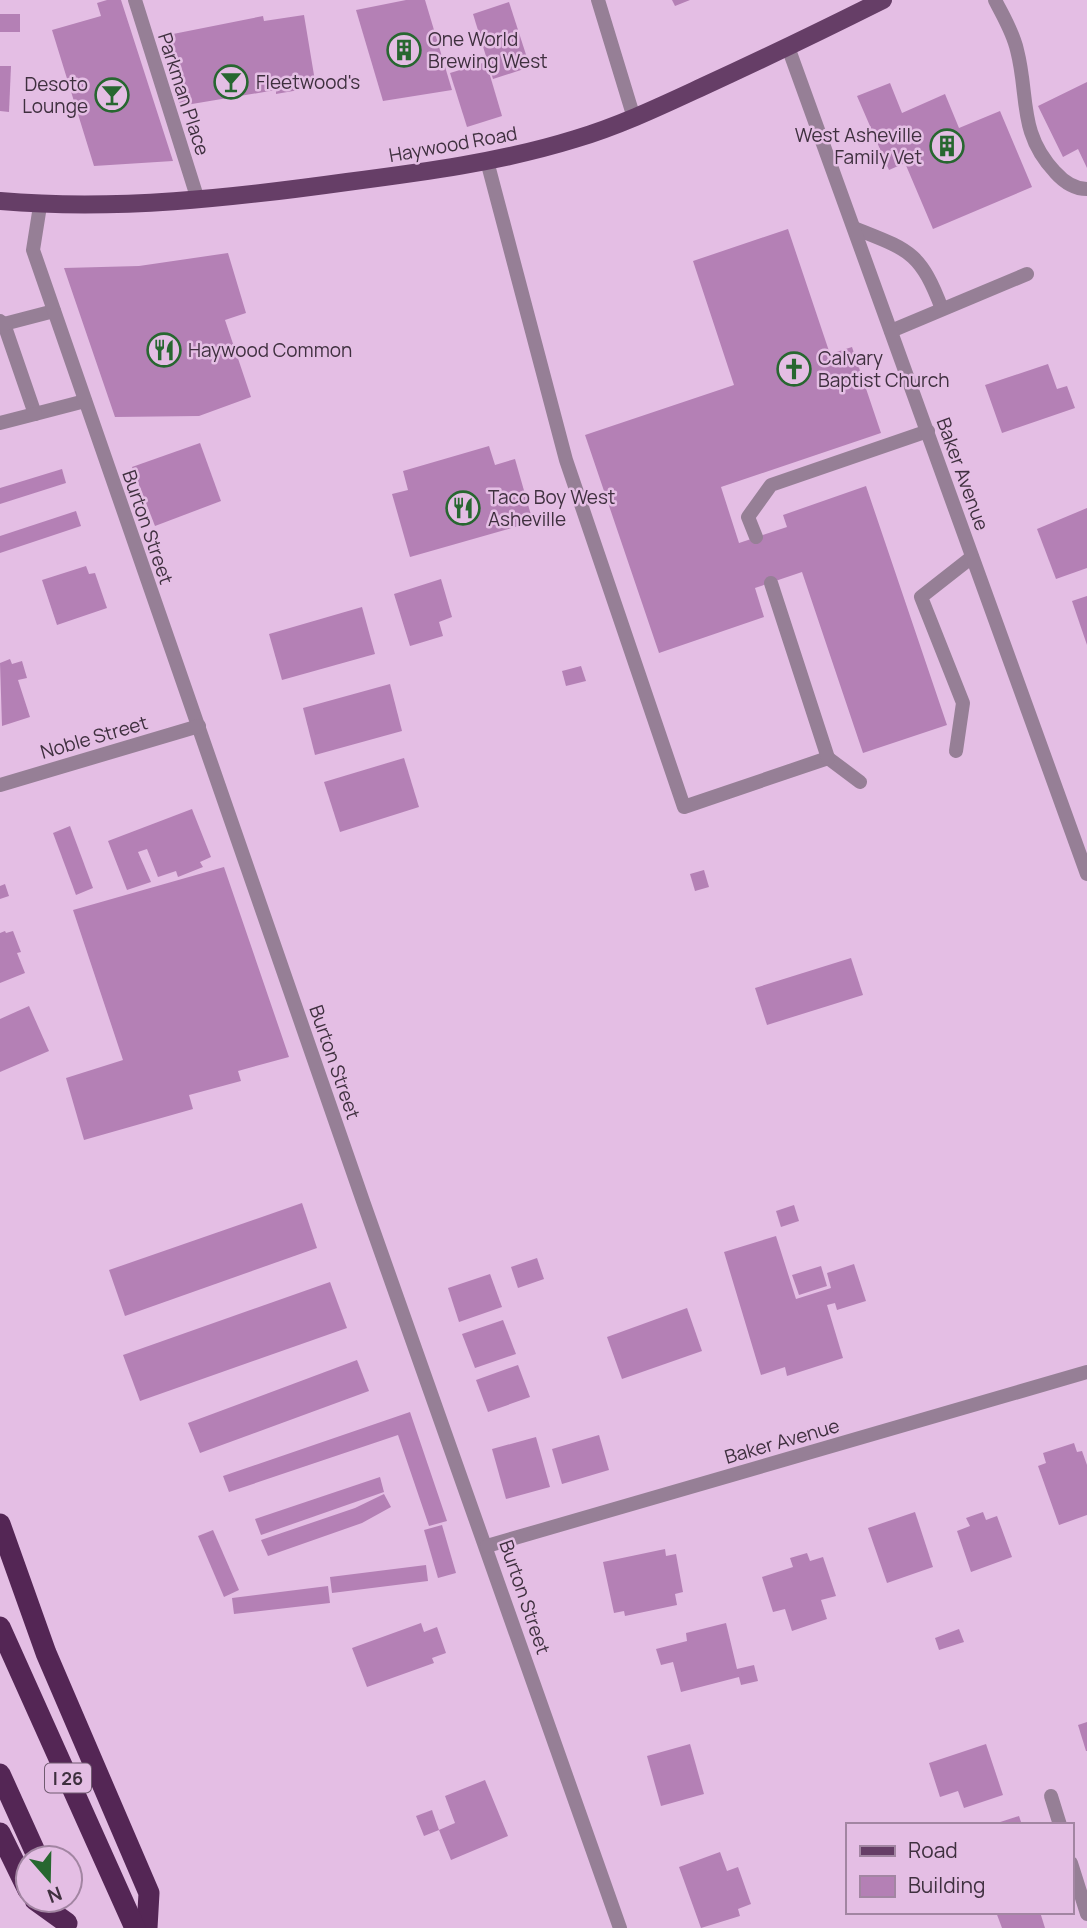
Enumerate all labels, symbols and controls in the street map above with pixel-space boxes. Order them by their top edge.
place label: One World Brewing West [428,26,548,74]
street label: Parkman Place [152,29,216,159]
building icon: One World Brewing West [385,31,423,69]
bar icon: Fleetwood's [212,63,250,101]
place label: Fleetwood's [256,69,360,95]
place label: Desoto Lounge [22,71,88,119]
bar icon: Desoto Lounge [93,76,131,114]
street label: Haywood Road [387,120,519,168]
place label: West Asheville Family Vet [795,122,922,170]
building icon: West Asheville Family Vet [928,127,966,165]
restaurant icon: Haywood Common [145,331,183,369]
place label: Haywood Common [188,337,352,363]
place label: Calvary Baptist Church [818,345,950,393]
church icon: Calvary Baptist Church [775,350,813,388]
street label: Baker Avenue [931,414,995,534]
street label: Burton Street [116,466,180,588]
place label: Taco Boy West Asheville [488,484,615,532]
restaurant icon: Taco Boy West Asheville [444,489,482,527]
street label: Noble Street [37,709,151,765]
street label: Burton Street [303,1001,367,1123]
street label: Baker Avenue [722,1412,842,1470]
street label: Burton Street [493,1536,557,1658]
road number: I 26 [45,1764,91,1792]
legend [846,1823,1073,1914]
text: Road [908,1836,958,1864]
north arrow [14,1844,84,1914]
text: Building [908,1871,985,1899]
text: N [44,1880,66,1910]

